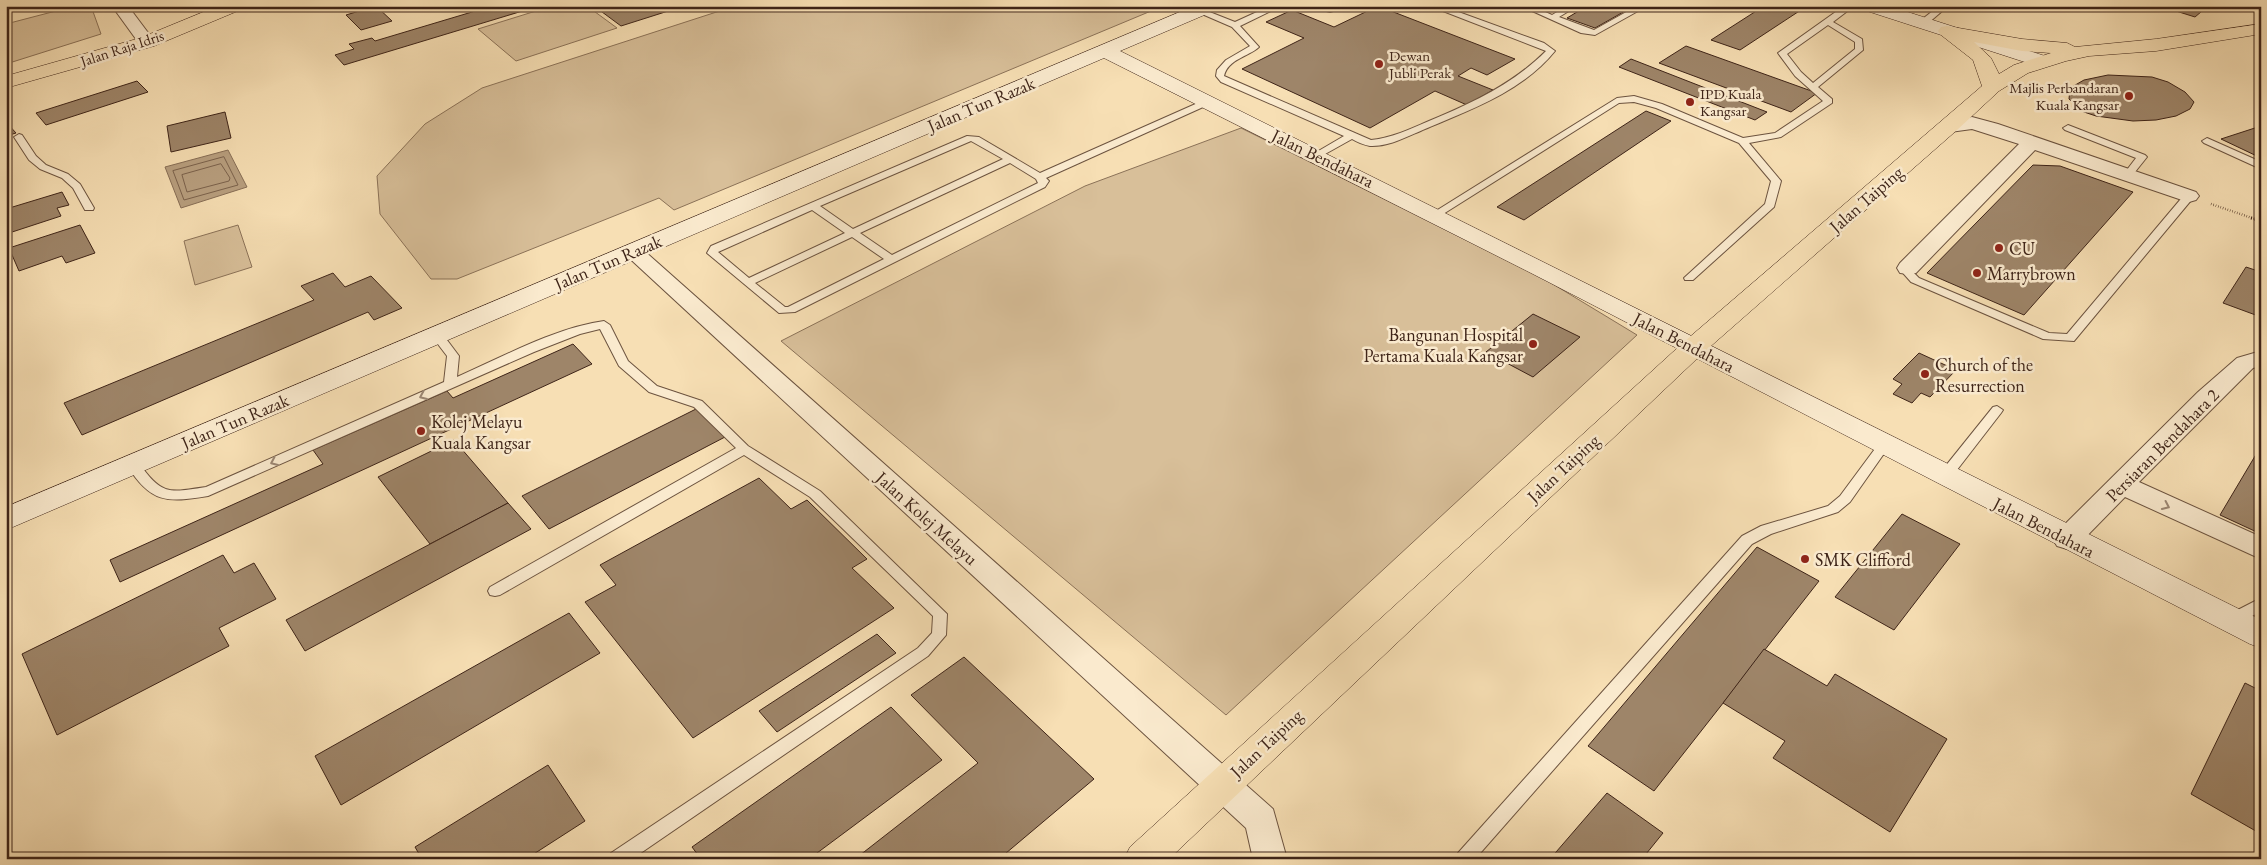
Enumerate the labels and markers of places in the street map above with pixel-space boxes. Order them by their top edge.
place label: Dewan Jubli Perak [1387,46,1452,82]
marker: Dewan Jubli Perak [1373,58,1385,70]
place label: Majlis Perbandaran Kuala Kangsar [2009,78,2119,114]
place label: IPD Kuala Kangsar [1700,84,1761,120]
marker: Majlis Perbandaran Kuala Kangsar [2123,90,2135,102]
marker: IPD Kuala Kangsar [1684,96,1696,108]
place label: CU [2009,237,2036,260]
marker: CU [1993,242,2005,254]
place label: Marrybrown [1987,262,2076,285]
marker: Marrybrown [1971,267,1983,279]
place label: Bangunan Hospital Pertama Kuala Kangsar [1364,323,1523,367]
marker: Bangunan Hospital Pertama Kuala Kangsar [1527,338,1539,350]
place label: Church of the Resurrection [1935,353,2033,397]
marker: Church of the Resurrection [1919,368,1931,380]
place label: Kolej Melayu Kuala Kangsar [431,410,531,454]
marker: Kolej Melayu Kuala Kangsar [415,425,427,437]
place label: SMK Clifford [1815,548,1912,571]
marker: SMK Clifford [1799,553,1811,565]

